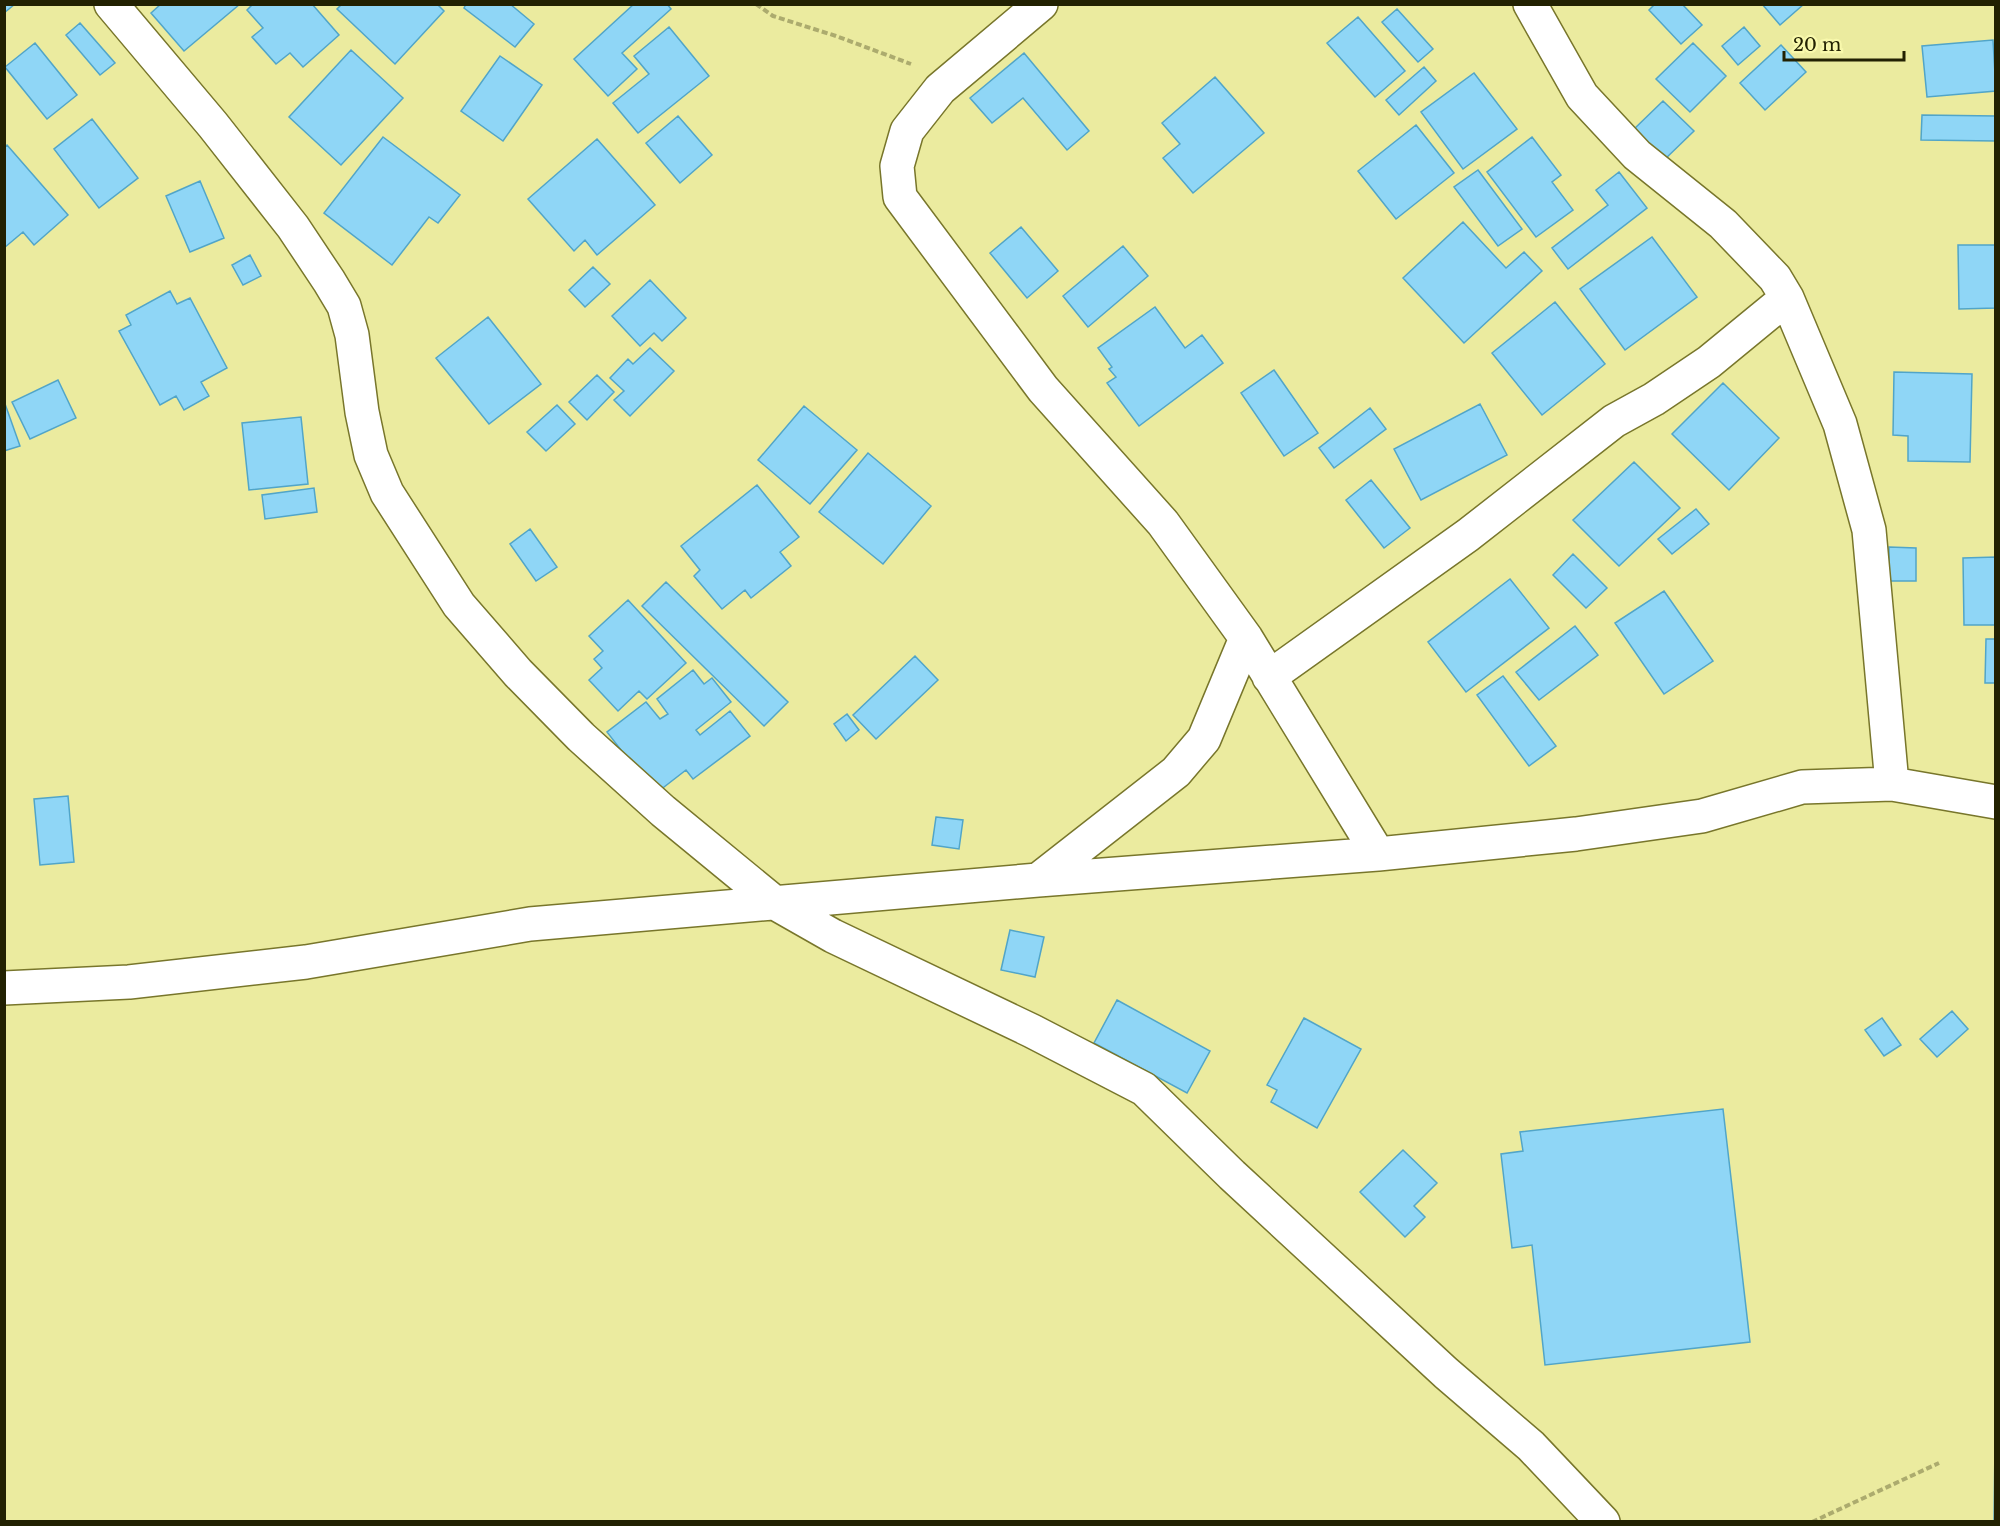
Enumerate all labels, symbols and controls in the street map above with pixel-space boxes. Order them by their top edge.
scale bar [1784,24,1904,62]
text: 20 m [1793,34,1841,56]

